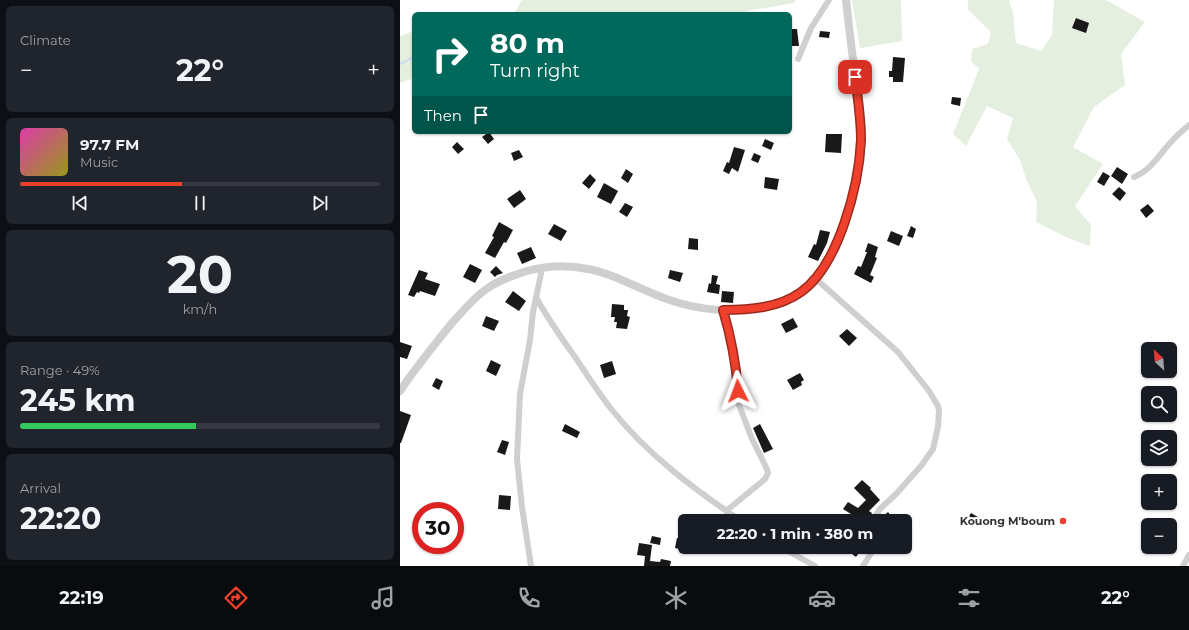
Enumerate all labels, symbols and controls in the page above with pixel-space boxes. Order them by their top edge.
text: 80 m [490,26,565,60]
icon: right [424,28,476,80]
text: Climate [20,32,71,48]
text: 22° [176,52,224,89]
text: − [20,57,33,84]
text: + [367,57,380,84]
text: Turn right [490,60,580,82]
pin [838,60,872,94]
icon: arrive [844,66,866,88]
icon: arrive [470,104,492,126]
text: Then [424,106,462,125]
text: 97.7 FM [80,135,139,154]
text: Music [80,154,118,170]
icon: previous [69,192,91,214]
icon: pause [189,192,211,214]
icon: next [309,192,331,214]
text: 20 [167,243,233,306]
text: km/h [183,301,217,317]
north arrow [1141,342,1177,378]
map controls [1141,342,1177,554]
text: Range · 49% [20,362,100,378]
position arrow [717,370,759,412]
text: 245 km [20,382,135,419]
button: search [1141,386,1177,422]
button: layers [1141,430,1177,466]
button: + [1141,474,1177,510]
text: Arrival [20,480,61,496]
text: 22:20 [20,500,101,537]
speed limit sign: 30 [412,502,464,554]
place label: Kouong M'boum [960,514,1055,528]
marker: Kouong M'boum [1058,516,1068,526]
button: − [1141,518,1177,554]
text: 22:20 · 1 min · 380 m [717,524,873,543]
icon: directions [222,584,250,612]
icon: music [369,584,397,612]
icon: phone [515,584,543,612]
icon: climate [662,584,690,612]
icon: car [808,584,836,612]
icon: filters [955,584,983,612]
text: 22:19 [59,587,104,609]
text: 22° [1101,587,1130,609]

